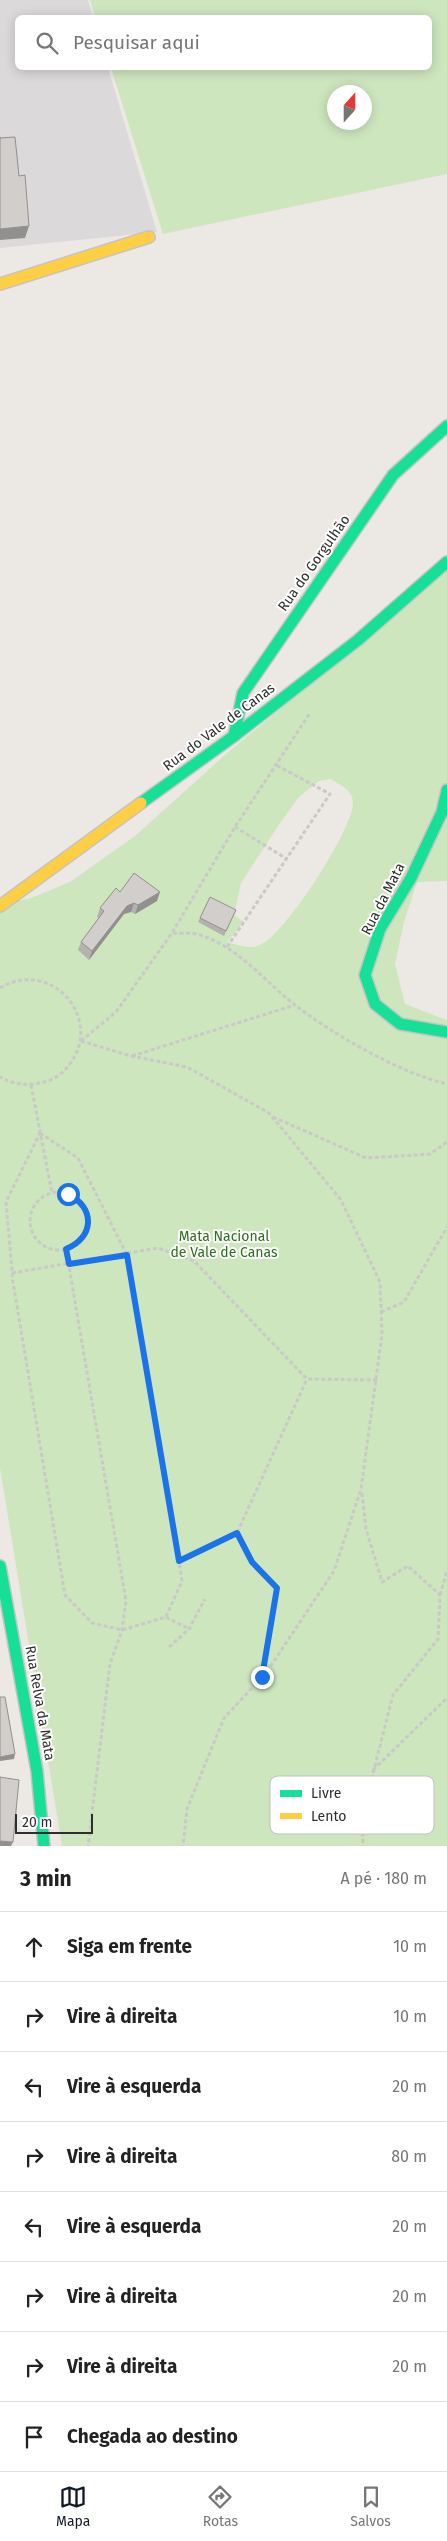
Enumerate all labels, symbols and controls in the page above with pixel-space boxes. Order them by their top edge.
search box [15,15,432,70]
icon: search [33,29,61,57]
text: Pesquisar aqui [73,31,200,54]
north arrow [327,85,372,130]
street label: Rua do Gorgulhão [274,512,354,614]
street label: Rua do Vale de Canas [160,679,279,775]
street label: Rua da Mata [358,860,408,938]
route start [57,1183,80,1206]
park label: Mata Nacional de Vale de Canas [170,1228,278,1261]
street label: Rua Relva da Mata [22,1644,58,1762]
route end [251,1666,274,1689]
legend [270,1776,434,1834]
text: Livre [311,1785,341,1802]
text: Lento [311,1808,346,1825]
scale bar [15,1811,92,1834]
text: 20 m [22,1814,52,1831]
text: 3 min [20,1866,72,1892]
text: A pé · 180 m [340,1869,427,1888]
icon: ahead [20,1933,48,1961]
text: Siga em frente [67,1935,192,1958]
text: 10 m [393,1937,427,1956]
icon: right [20,2003,48,2031]
text: Vire à direita [67,2005,177,2028]
text: 10 m [393,2007,427,2026]
icon: left [20,2073,48,2101]
text: Vire à esquerda [67,2075,201,2098]
text: 20 m [392,2077,427,2096]
icon: right [20,2143,48,2171]
text: Vire à direita [67,2145,177,2168]
text: 80 m [391,2147,427,2166]
icon: left [20,2213,48,2241]
text: Vire à esquerda [67,2215,201,2238]
text: 20 m [392,2217,427,2236]
icon: right [20,2283,48,2311]
text: Vire à direita [67,2285,177,2308]
text: 20 m [392,2287,427,2306]
icon: right [20,2353,48,2381]
text: Vire à direita [67,2355,177,2378]
text: 20 m [392,2357,427,2376]
icon: arrive [20,2423,48,2451]
text: Chegada ao destino [67,2425,238,2448]
tab: Mapa [56,2483,90,2530]
tab: Rotas [203,2483,238,2530]
tab: Salvos [350,2483,391,2530]

